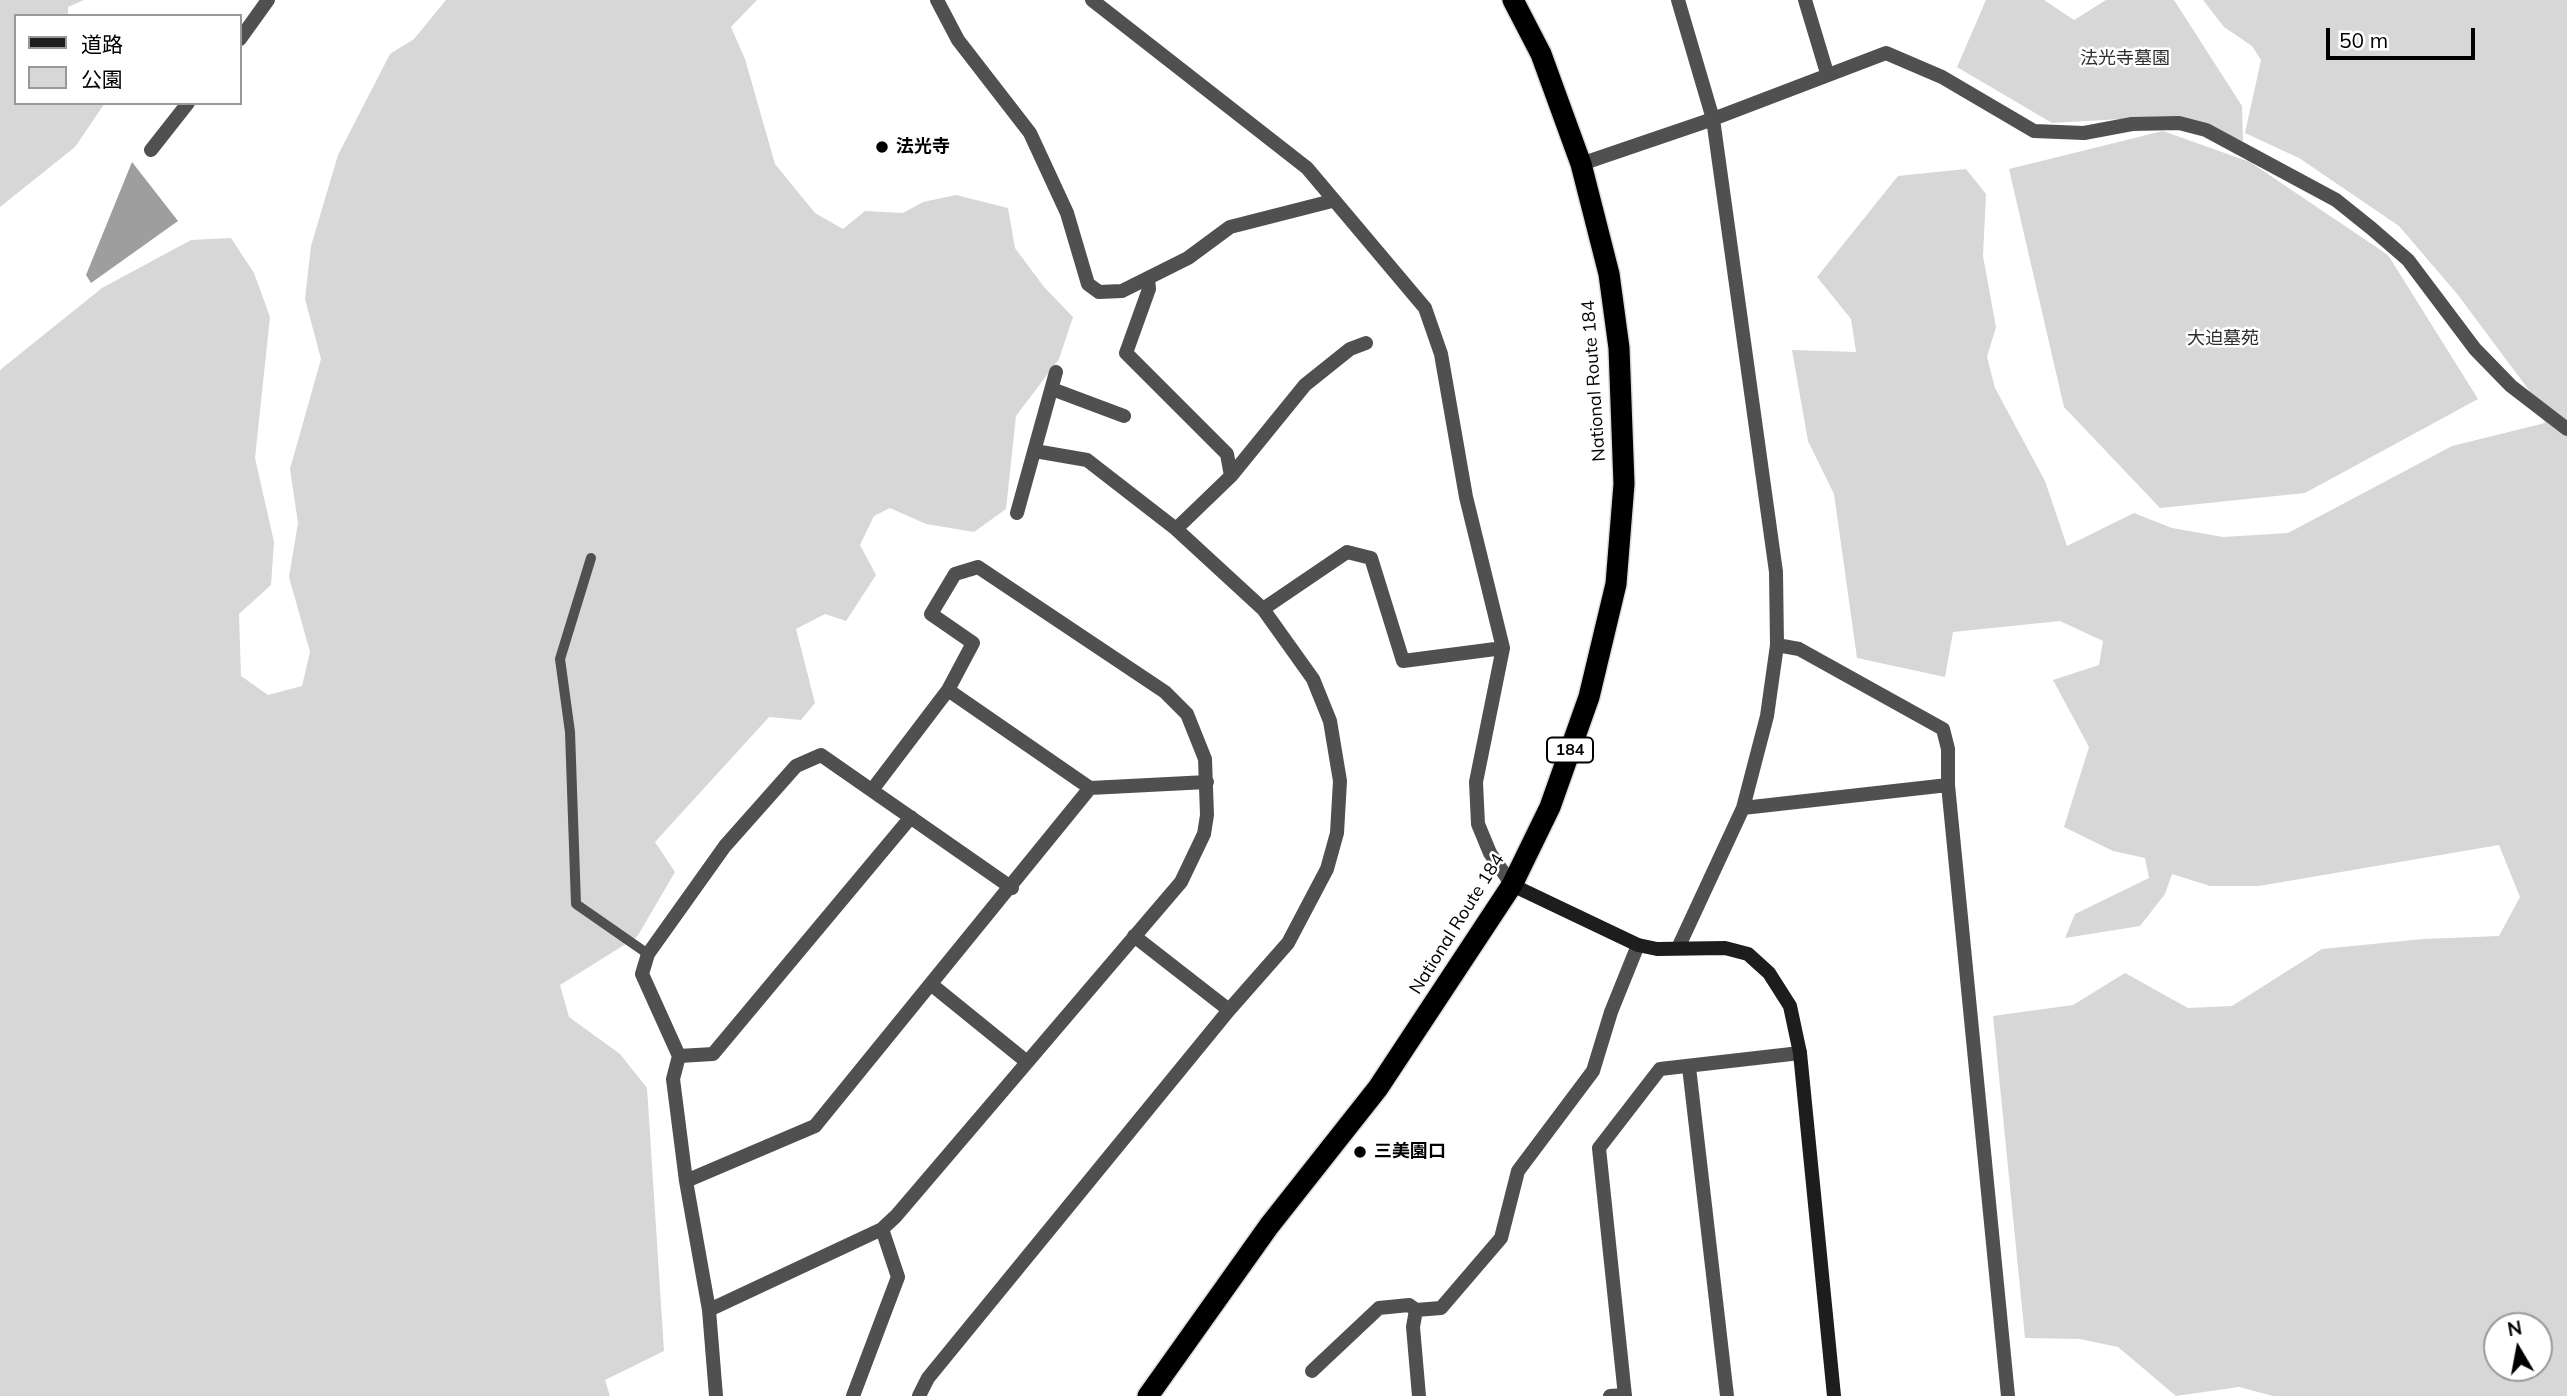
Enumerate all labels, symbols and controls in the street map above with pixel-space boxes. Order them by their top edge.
legend [14,14,242,105]
scale bar [2329,14,2478,58]
text: 50 m [2339,27,2388,53]
text: 道路 [81,31,123,57]
park label: 法光寺墓園 [2080,48,2170,70]
text: 公園 [81,66,123,92]
place label: 法光寺 [896,136,950,158]
marker: 法光寺 [874,139,890,155]
street label: National Route 184 [1578,300,1610,462]
park label: 大迫墓苑 [2187,328,2259,350]
road number: 184 [1547,737,1593,762]
street label: National Route 184 [1405,850,1509,998]
place label: 三美園口 [1374,1141,1446,1163]
marker: 三美園口 [1352,1144,1368,1160]
north arrow [2483,1312,2553,1382]
text: N [2506,1315,2524,1341]

